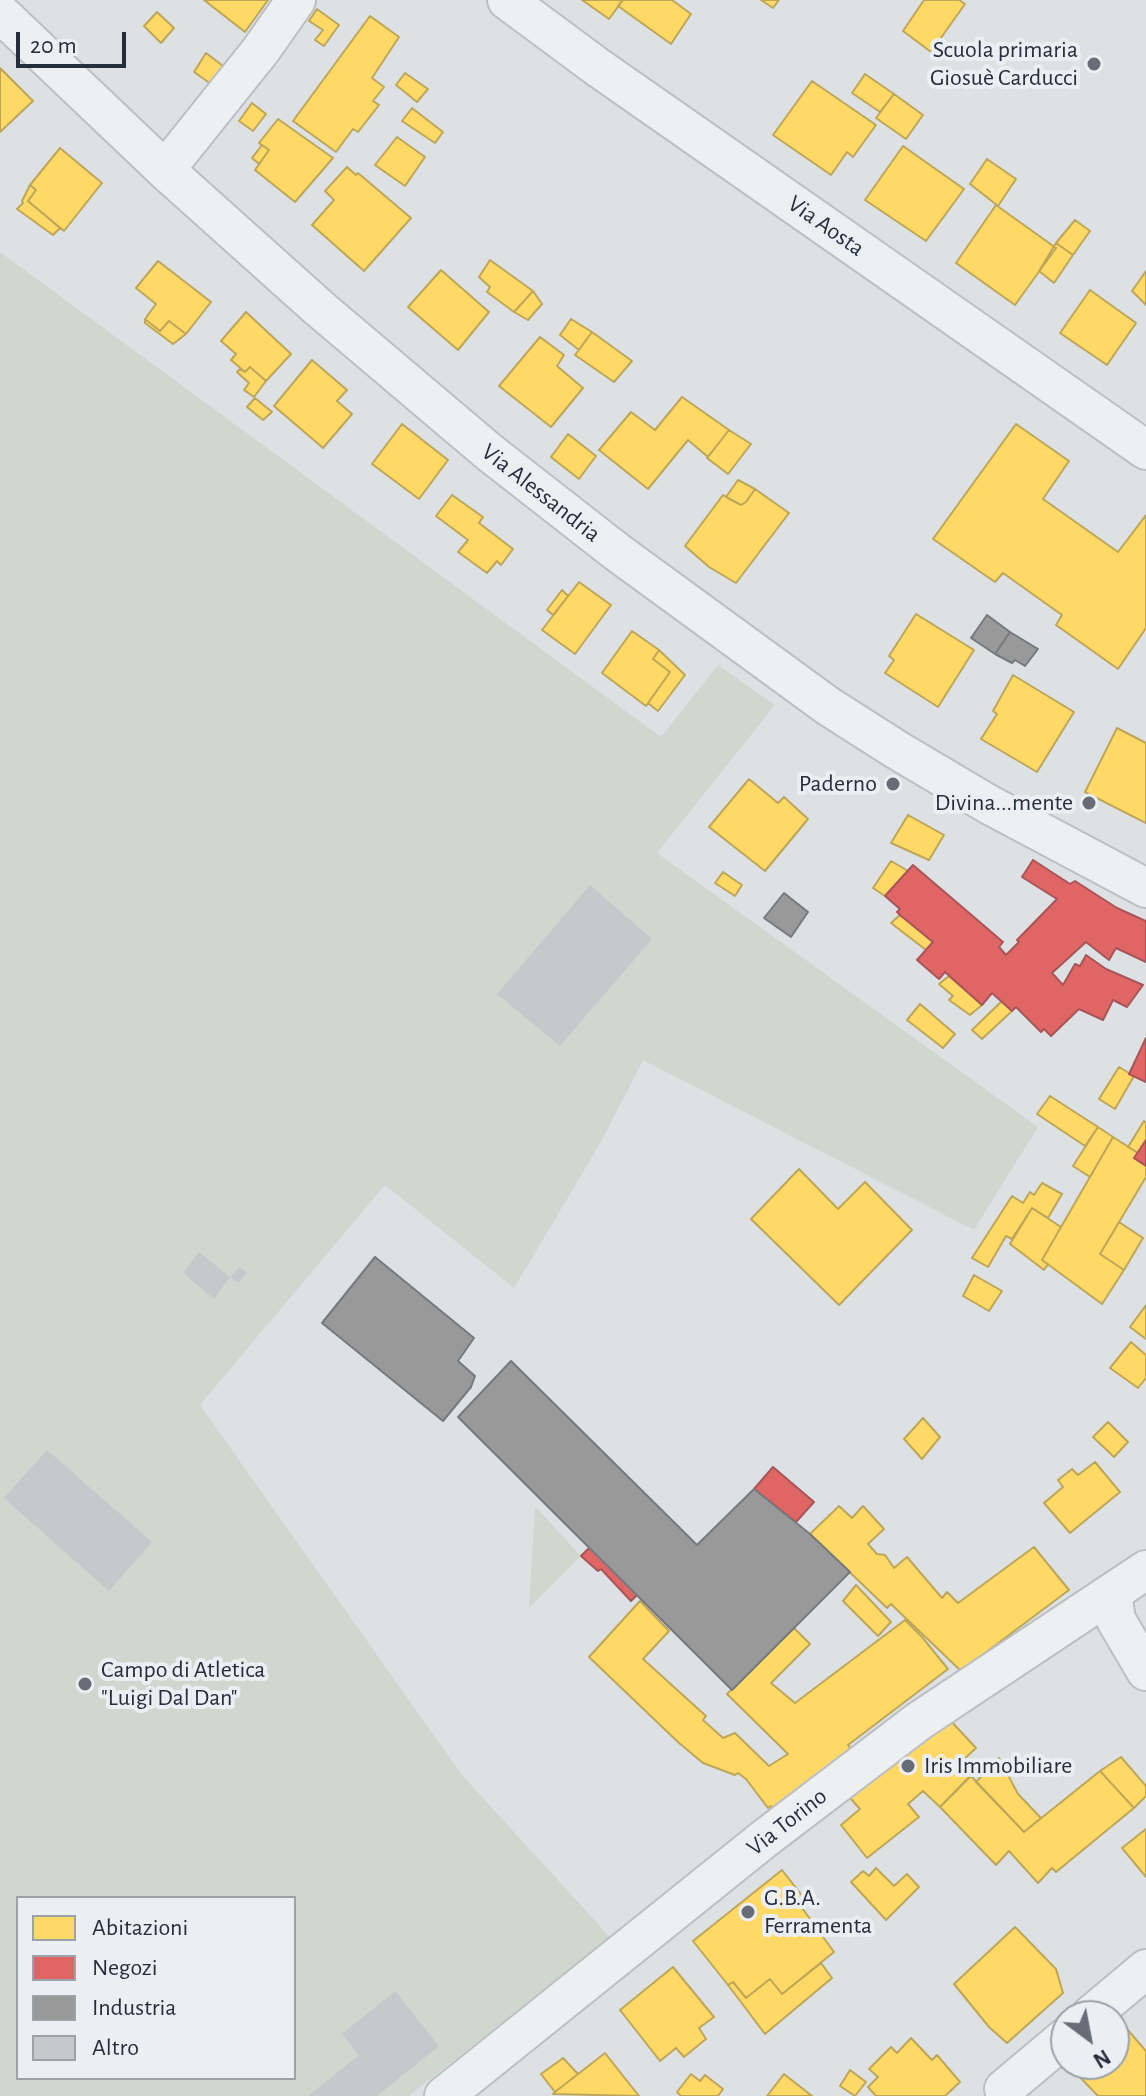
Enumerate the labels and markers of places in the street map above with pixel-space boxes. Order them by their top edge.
place label: Scuola primaria Giosuè Carducci [930,36,1078,92]
marker: Scuola primaria Giosuè Carducci [1085,55,1103,73]
place label: Paderno [799,770,877,798]
marker: Paderno [884,775,902,793]
place label: Divina...mente [935,789,1073,817]
marker: Divina...mente [1080,794,1098,812]
place label: Campo di Atletica "Luigi Dal Dan" [101,1656,265,1712]
marker: Campo di Atletica "Luigi Dal Dan" [76,1675,94,1693]
place label: Iris Immobiliare [924,1752,1072,1780]
marker: Iris Immobiliare [899,1757,917,1775]
place label: G.B.A. Ferramenta [764,1884,872,1940]
marker: G.B.A. Ferramenta [739,1903,757,1921]

